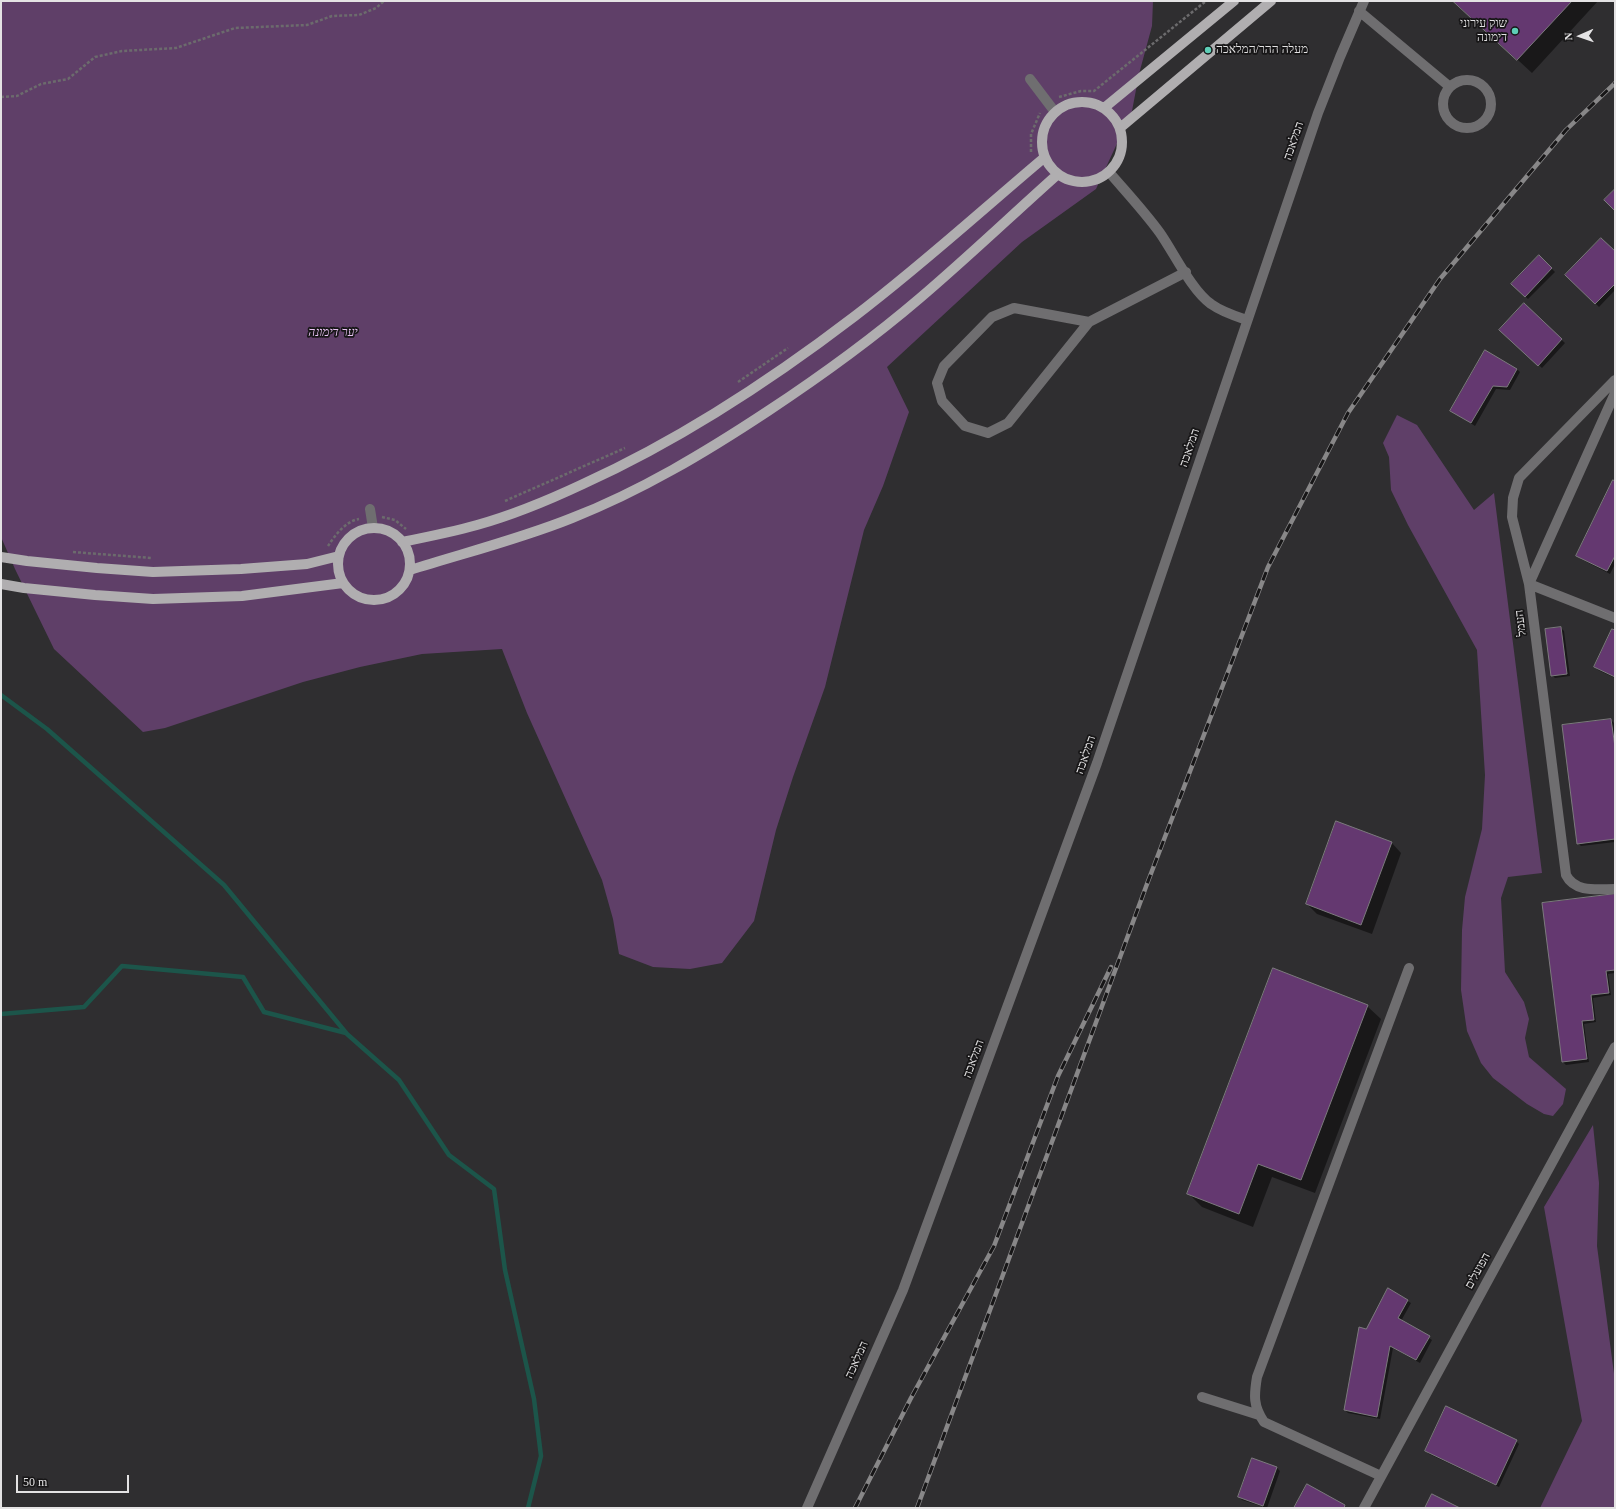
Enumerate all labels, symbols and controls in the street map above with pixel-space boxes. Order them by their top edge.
north arrow [1560,16,1600,56]
place label: שוק עירוני דימונה [1460,17,1507,45]
marker: שוק עירוני דימונה [1510,26,1520,36]
text: N [1562,32,1574,41]
place label: מעלה ההר/המלאכה [1216,43,1308,57]
marker: מעלה ההר/המלאכה [1203,45,1213,55]
street label: המלאכה [1281,120,1307,162]
park label: יער דימונה [308,326,358,340]
street label: המלאכה [1177,427,1203,469]
street label: העמל [1512,609,1530,637]
street label: המלאכה [1073,734,1099,776]
street label: המלאכה [960,1038,988,1080]
street label: הפועלים [1462,1250,1494,1292]
street label: המלאכה [842,1339,872,1381]
scale bar [18,1467,131,1493]
text: 50 m [23,1475,47,1489]

